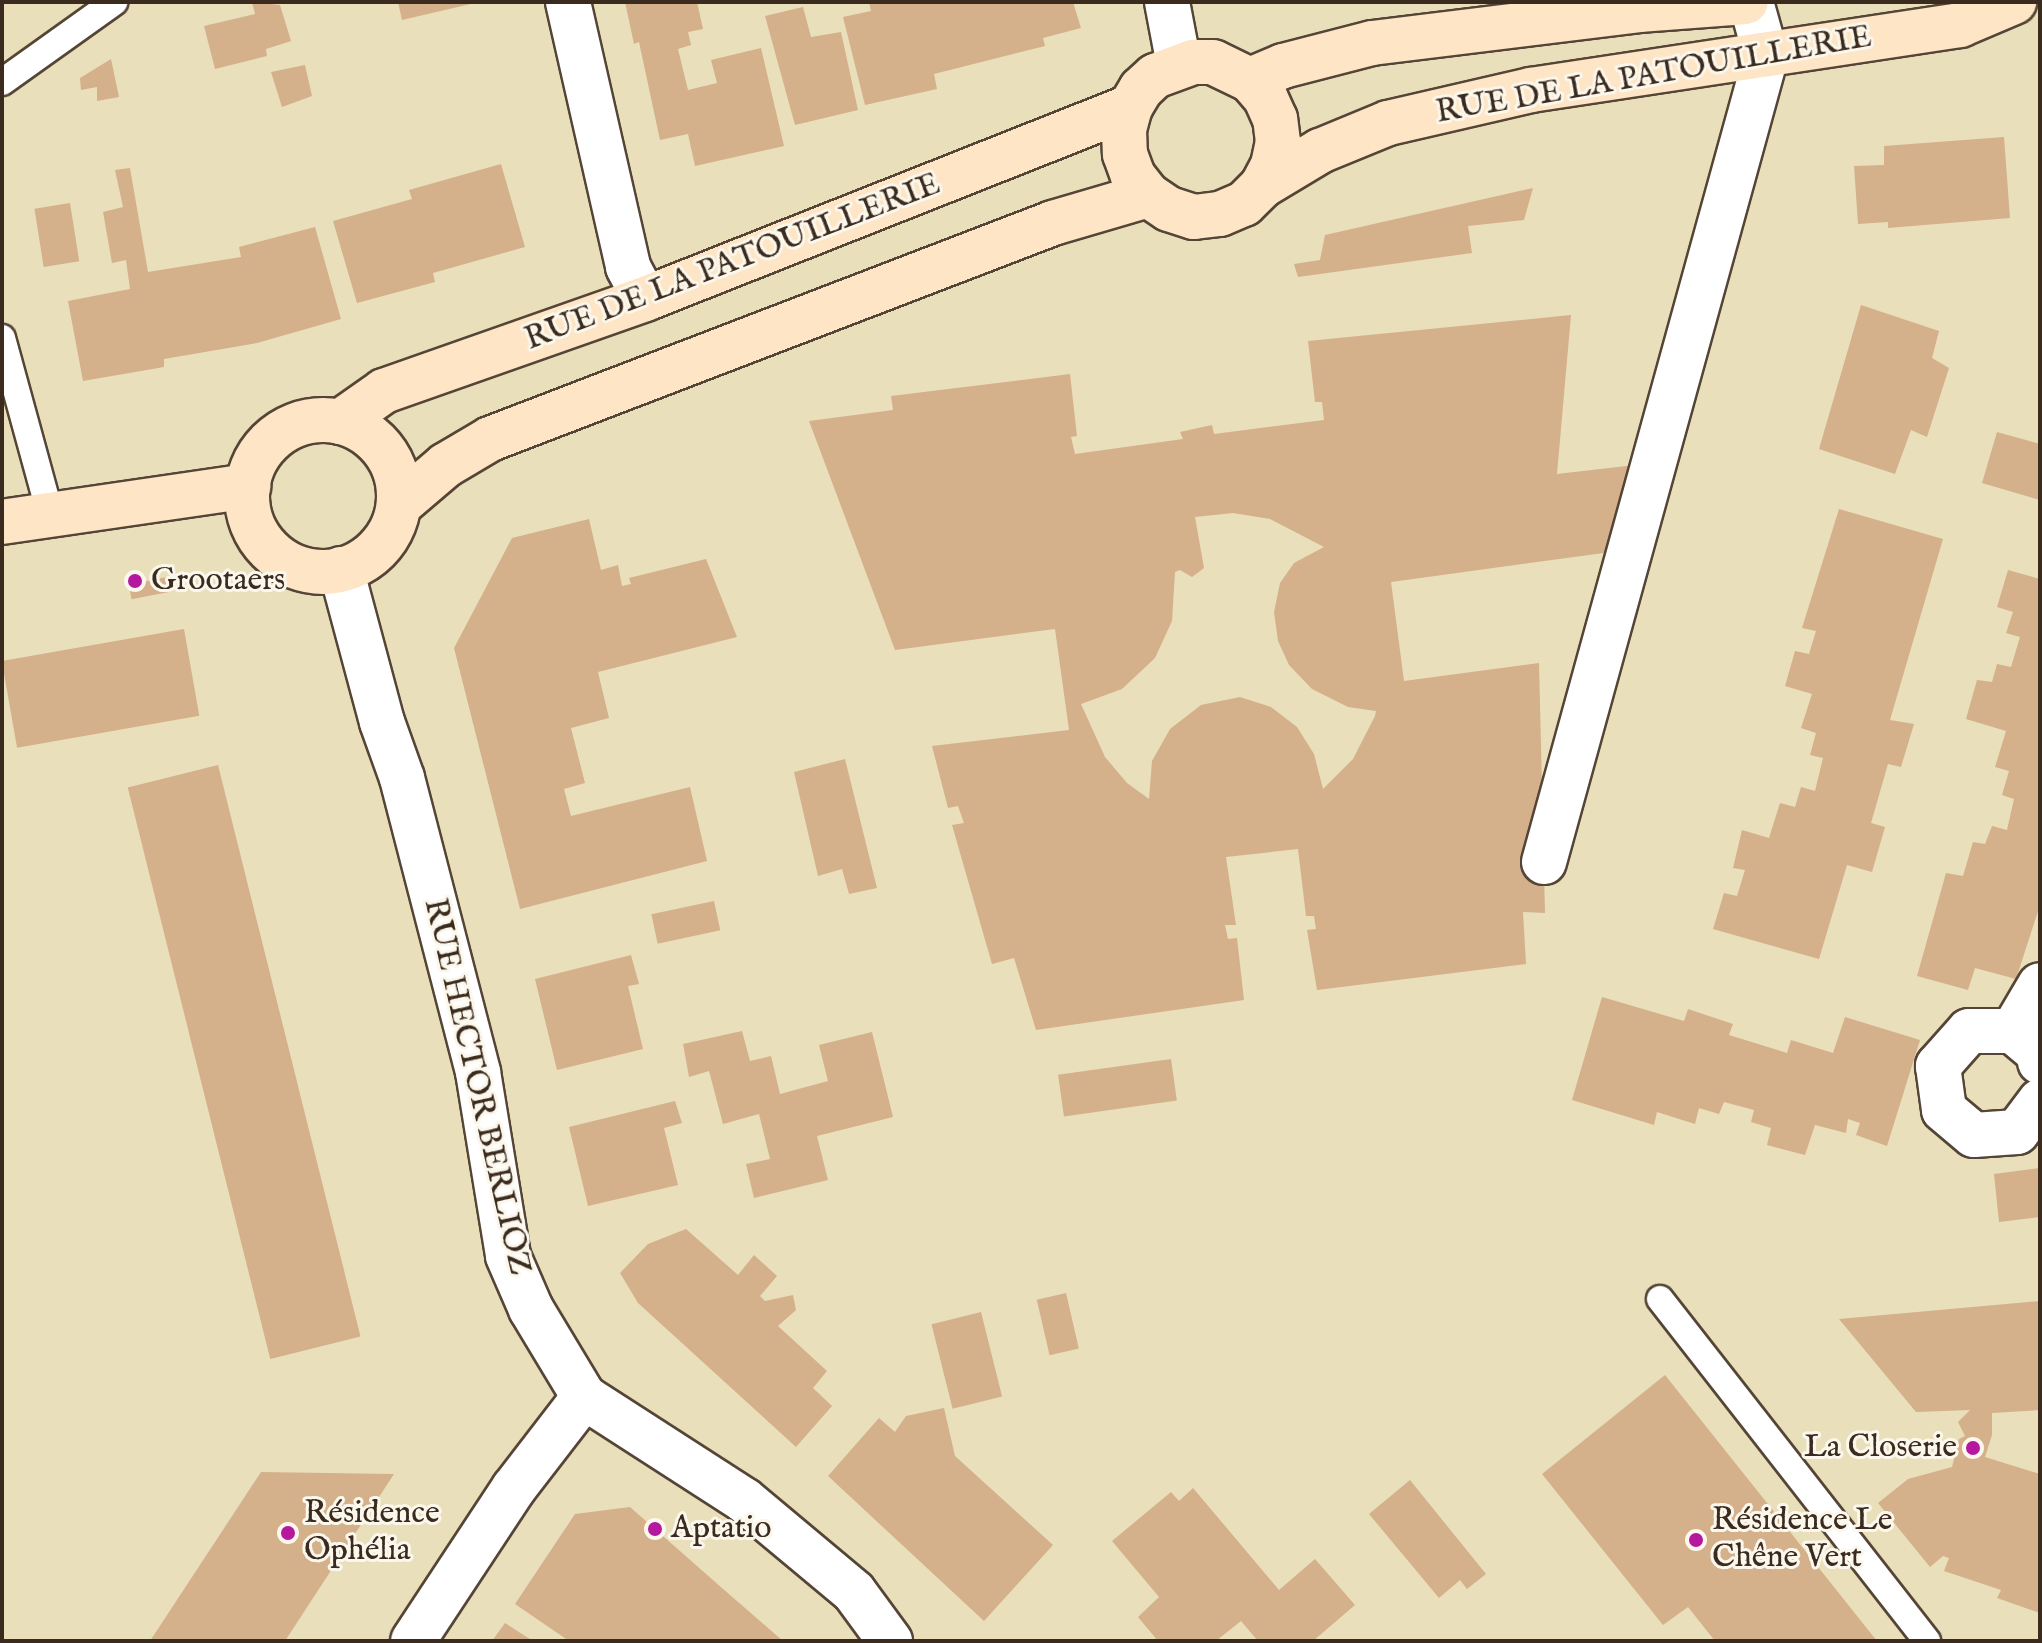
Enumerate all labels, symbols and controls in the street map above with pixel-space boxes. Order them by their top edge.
street label: RUE DE LA PATOUILLERIE [1433,19,1875,133]
street label: RUE DE LA PATOUILLERIE [520,166,946,360]
place label: Grootaers [151,562,285,600]
marker: Grootaers [126,572,144,590]
street label: RUE HECTOR BERLIOZ [414,895,538,1279]
place label: La Closerie [1804,1429,1957,1467]
marker: La Closerie [1964,1439,1982,1457]
place label: Résidence Ophélia [304,1496,440,1571]
place label: Résidence Le Chêne Vert [1712,1503,1892,1578]
place label: Aptatio [671,1510,771,1548]
marker: Aptatio [646,1520,664,1538]
marker: Résidence Ophélia [279,1524,297,1542]
marker: Résidence Le Chêne Vert [1687,1531,1705,1549]

